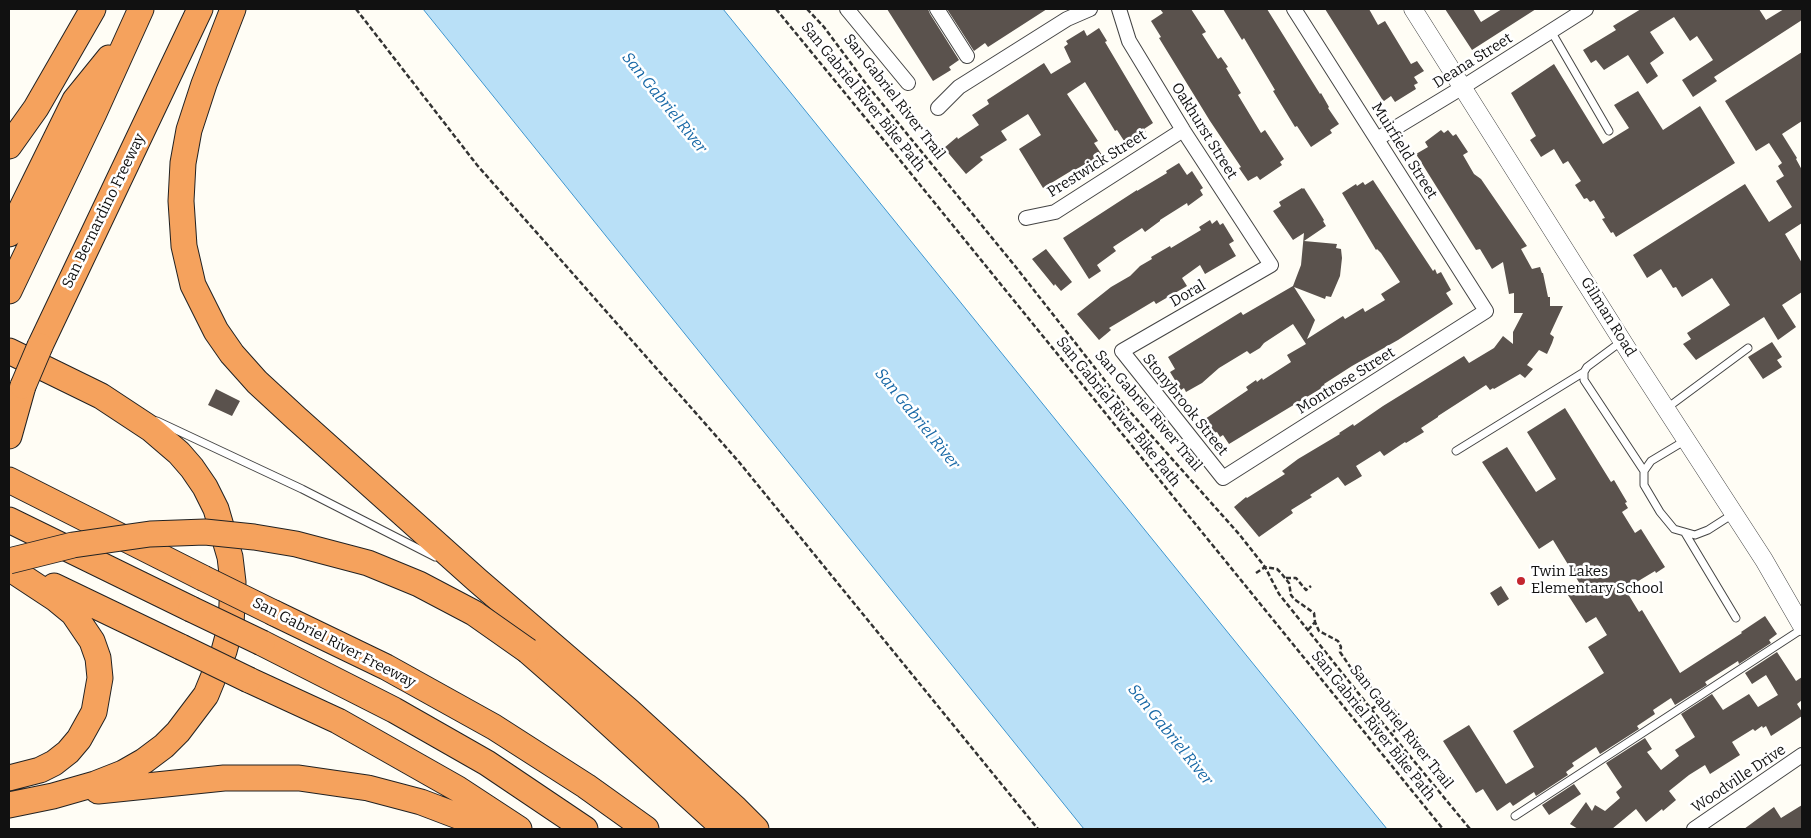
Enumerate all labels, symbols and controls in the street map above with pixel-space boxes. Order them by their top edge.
street label: San Gabriel River Bike Path [797,19,929,175]
street label: Deana Street [1430,29,1516,93]
street label: San Gabriel River Trail [839,31,949,163]
water label: San Gabriel River [617,49,711,157]
street label: Oakhurst Street [1167,79,1241,183]
street label: Muirfield Street [1367,100,1441,202]
street label: Prestwick Street [1044,126,1150,202]
street label: San Bernardino Freeway [59,131,149,291]
street label: Gilman Road [1576,274,1640,360]
street label: Doral [1167,277,1209,311]
street label: San Gabriel River Bike Path [1052,334,1184,490]
street label: Montrose Street [1294,344,1398,418]
street label: San Gabriel River Trail [1091,347,1205,475]
street label: Stonybrook Street [1138,351,1232,459]
water label: San Gabriel River [870,365,964,473]
place label: Twin Lakes Elementary School [1531,563,1663,598]
marker: Twin Lakes Elementary School [1515,575,1527,587]
street label: San Gabriel River Freeway [249,594,419,692]
street label: San Gabriel River Bike Path [1307,648,1439,804]
street label: San Gabriel River Trail [1345,661,1457,793]
water label: San Gabriel River [1123,681,1217,789]
street label: Woodville Drive [1689,741,1789,817]

